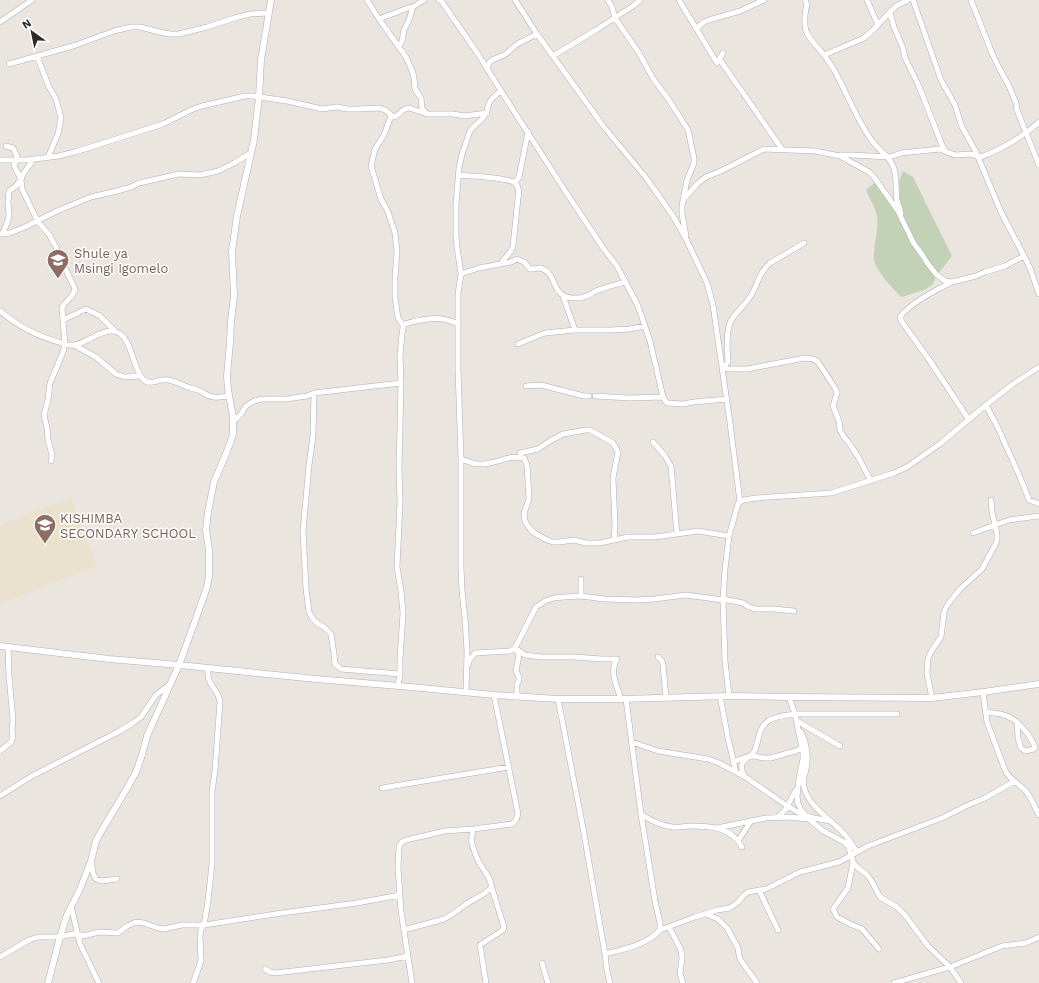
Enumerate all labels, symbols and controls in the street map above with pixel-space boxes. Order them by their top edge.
north arrow [12,12,52,52]
text: N [20,16,34,32]
place label: Shule ya Msingi Igomelo [74,246,168,276]
school or university icon: Shule ya Msingi Igomelo [45,247,71,280]
place label: KISHIMBA SECONDARY SCHOOL [60,511,196,541]
school or university icon: KISHIMBA SECONDARY SCHOOL [32,512,58,545]

